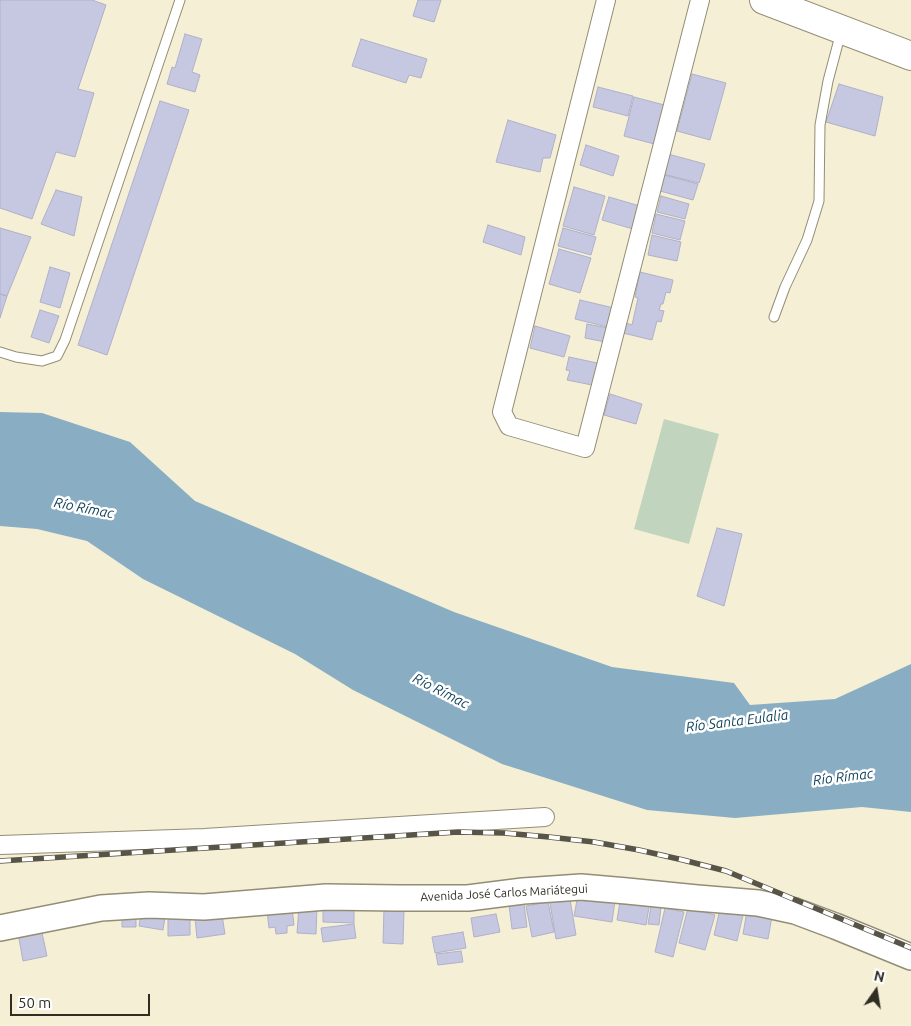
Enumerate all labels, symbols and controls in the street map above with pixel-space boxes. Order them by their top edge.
water label: Río Rímac [53,494,115,522]
water label: Río Rímac [410,670,472,712]
water label: Río Santa Eulalia [685,706,789,736]
water label: Río Rímac [812,765,874,789]
street label: Avenida José Carlos Mariátegui [420,881,588,905]
north arrow [851,966,901,1016]
text: N [872,967,886,985]
scale bar [12,984,152,1016]
text: 50 m [18,994,51,1011]

